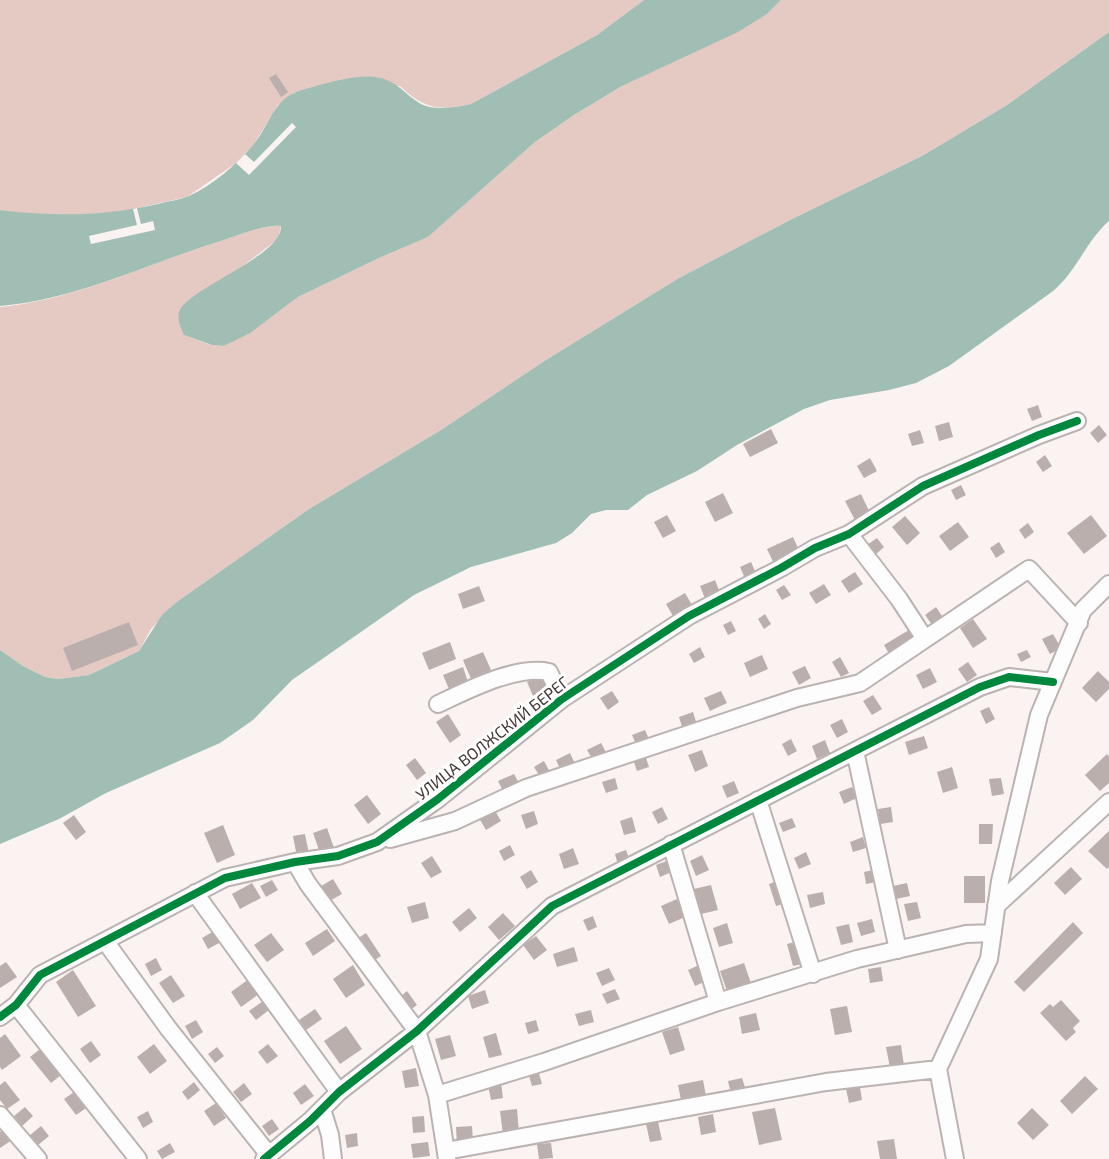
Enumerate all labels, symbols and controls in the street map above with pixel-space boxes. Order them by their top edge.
street label: УЛИЦА ВОЛЖСКИЙ БЕРЕГ [411,672,572,803]

